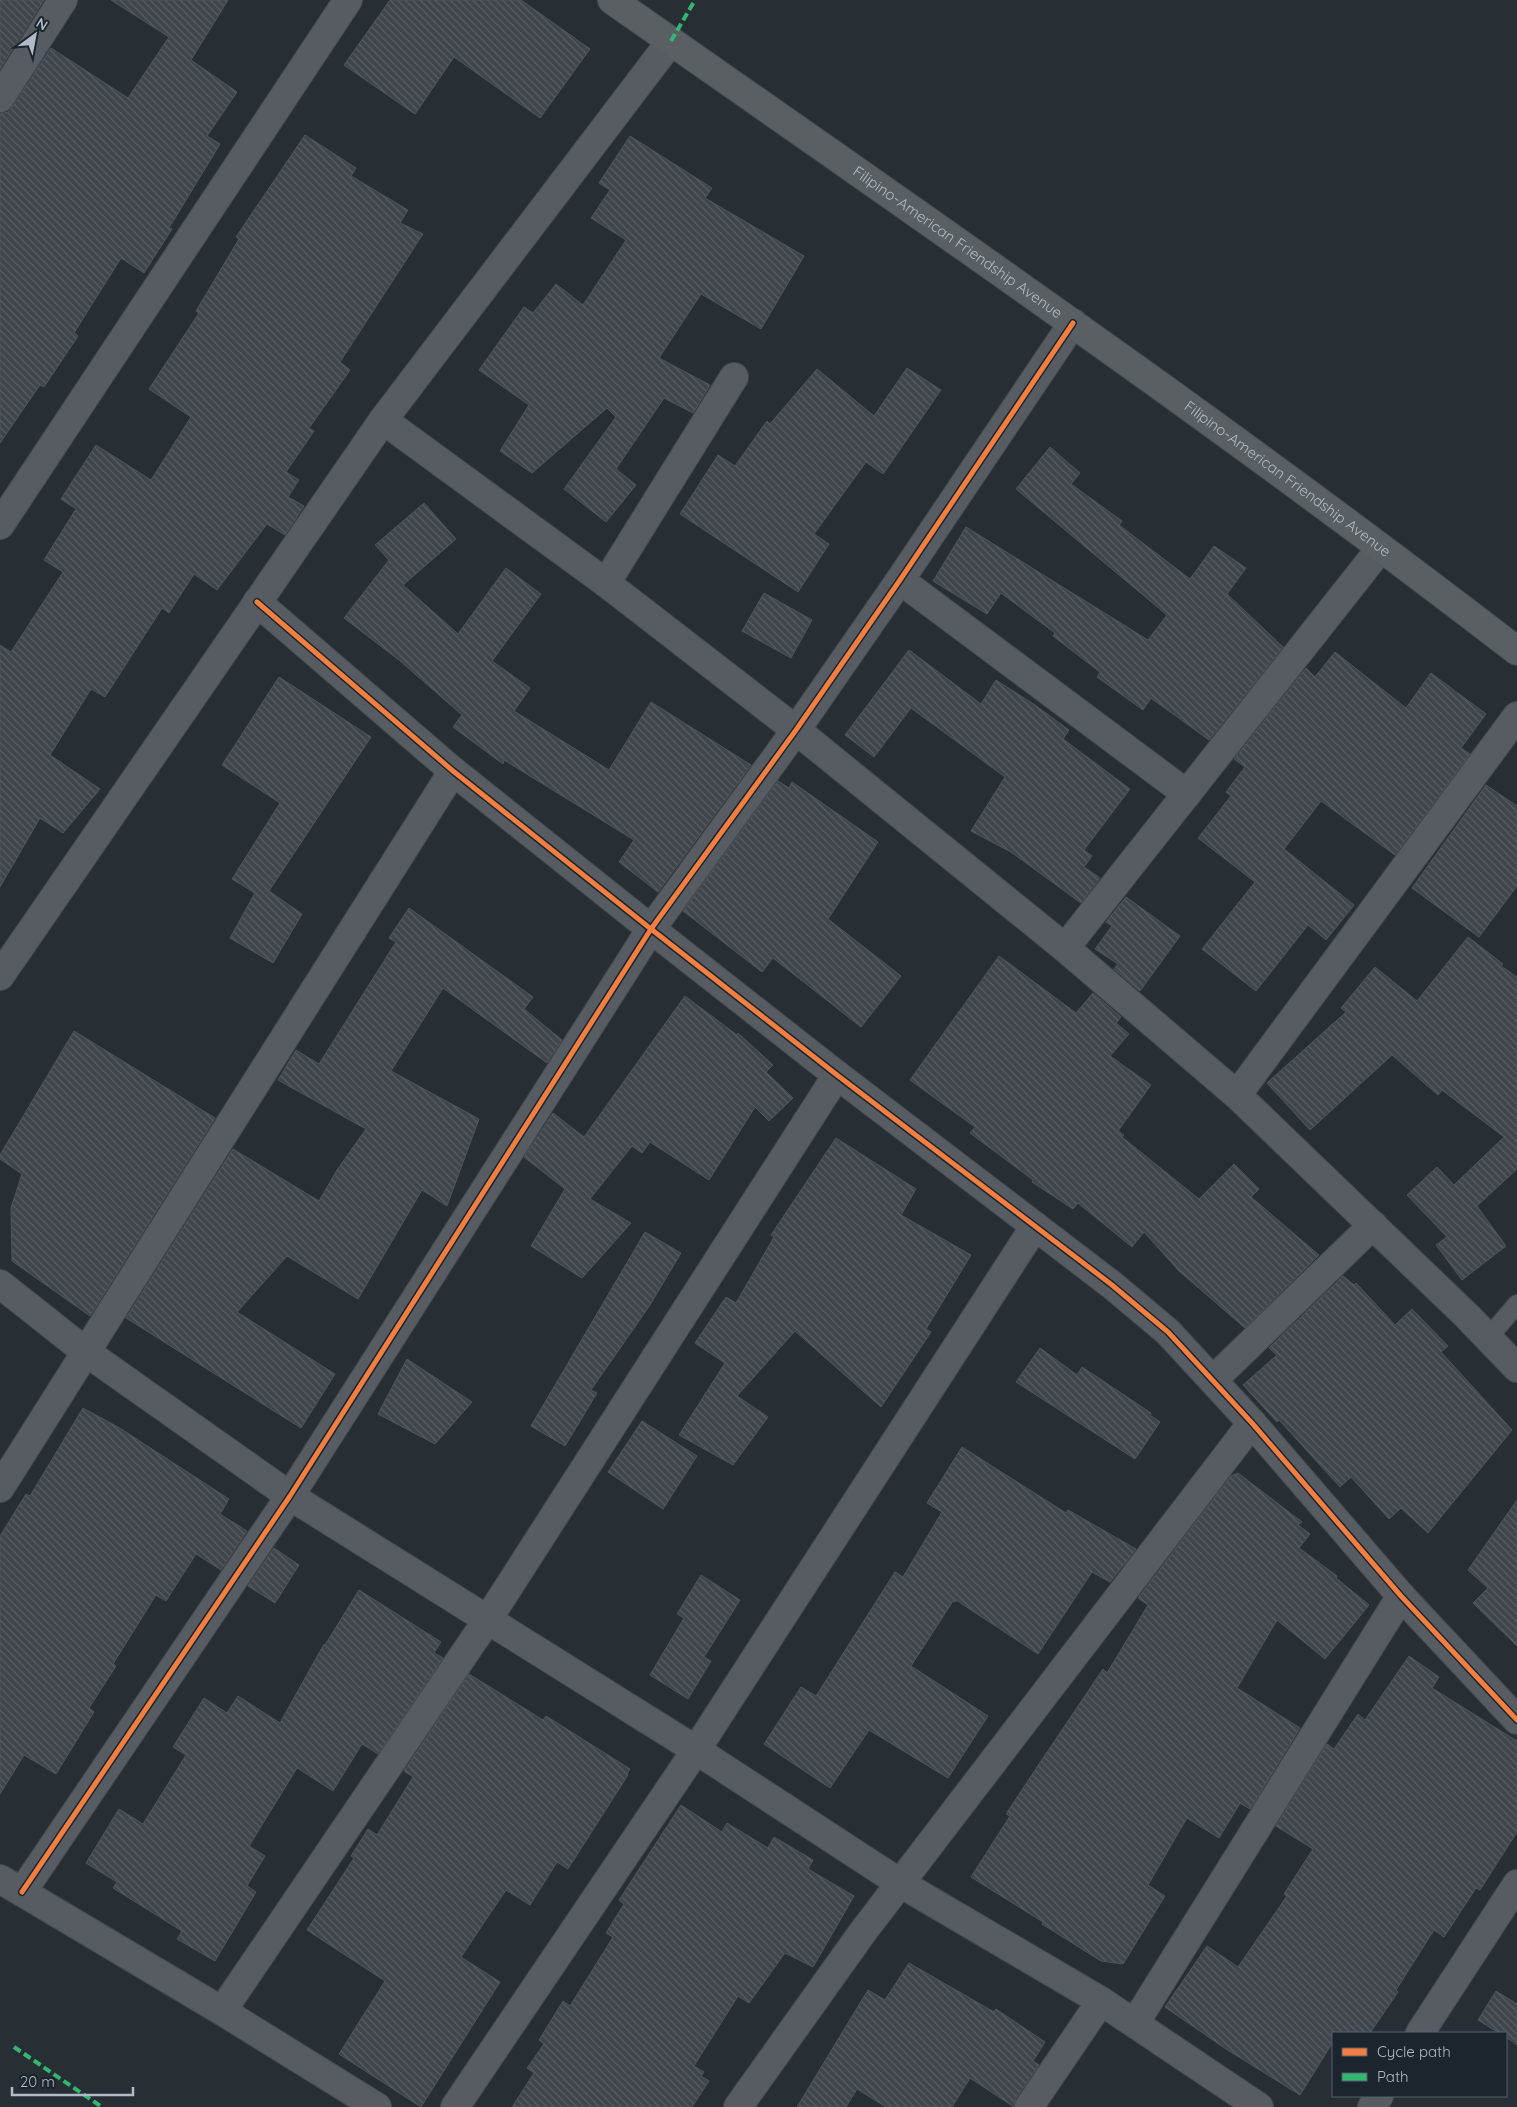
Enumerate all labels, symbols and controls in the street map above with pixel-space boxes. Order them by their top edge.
north arrow [10,10,60,60]
text: N [33,14,51,34]
street label: Filipino-American Friendship Avenue [849,161,1066,322]
street label: Filipino-American Friendship Avenue [1181,396,1395,561]
legend [1332,2032,1507,2097]
text: Cycle path [1377,2042,1451,2061]
scale bar [12,2064,134,2096]
text: Path [1377,2067,1409,2086]
text: 20 m [20,2072,55,2091]

